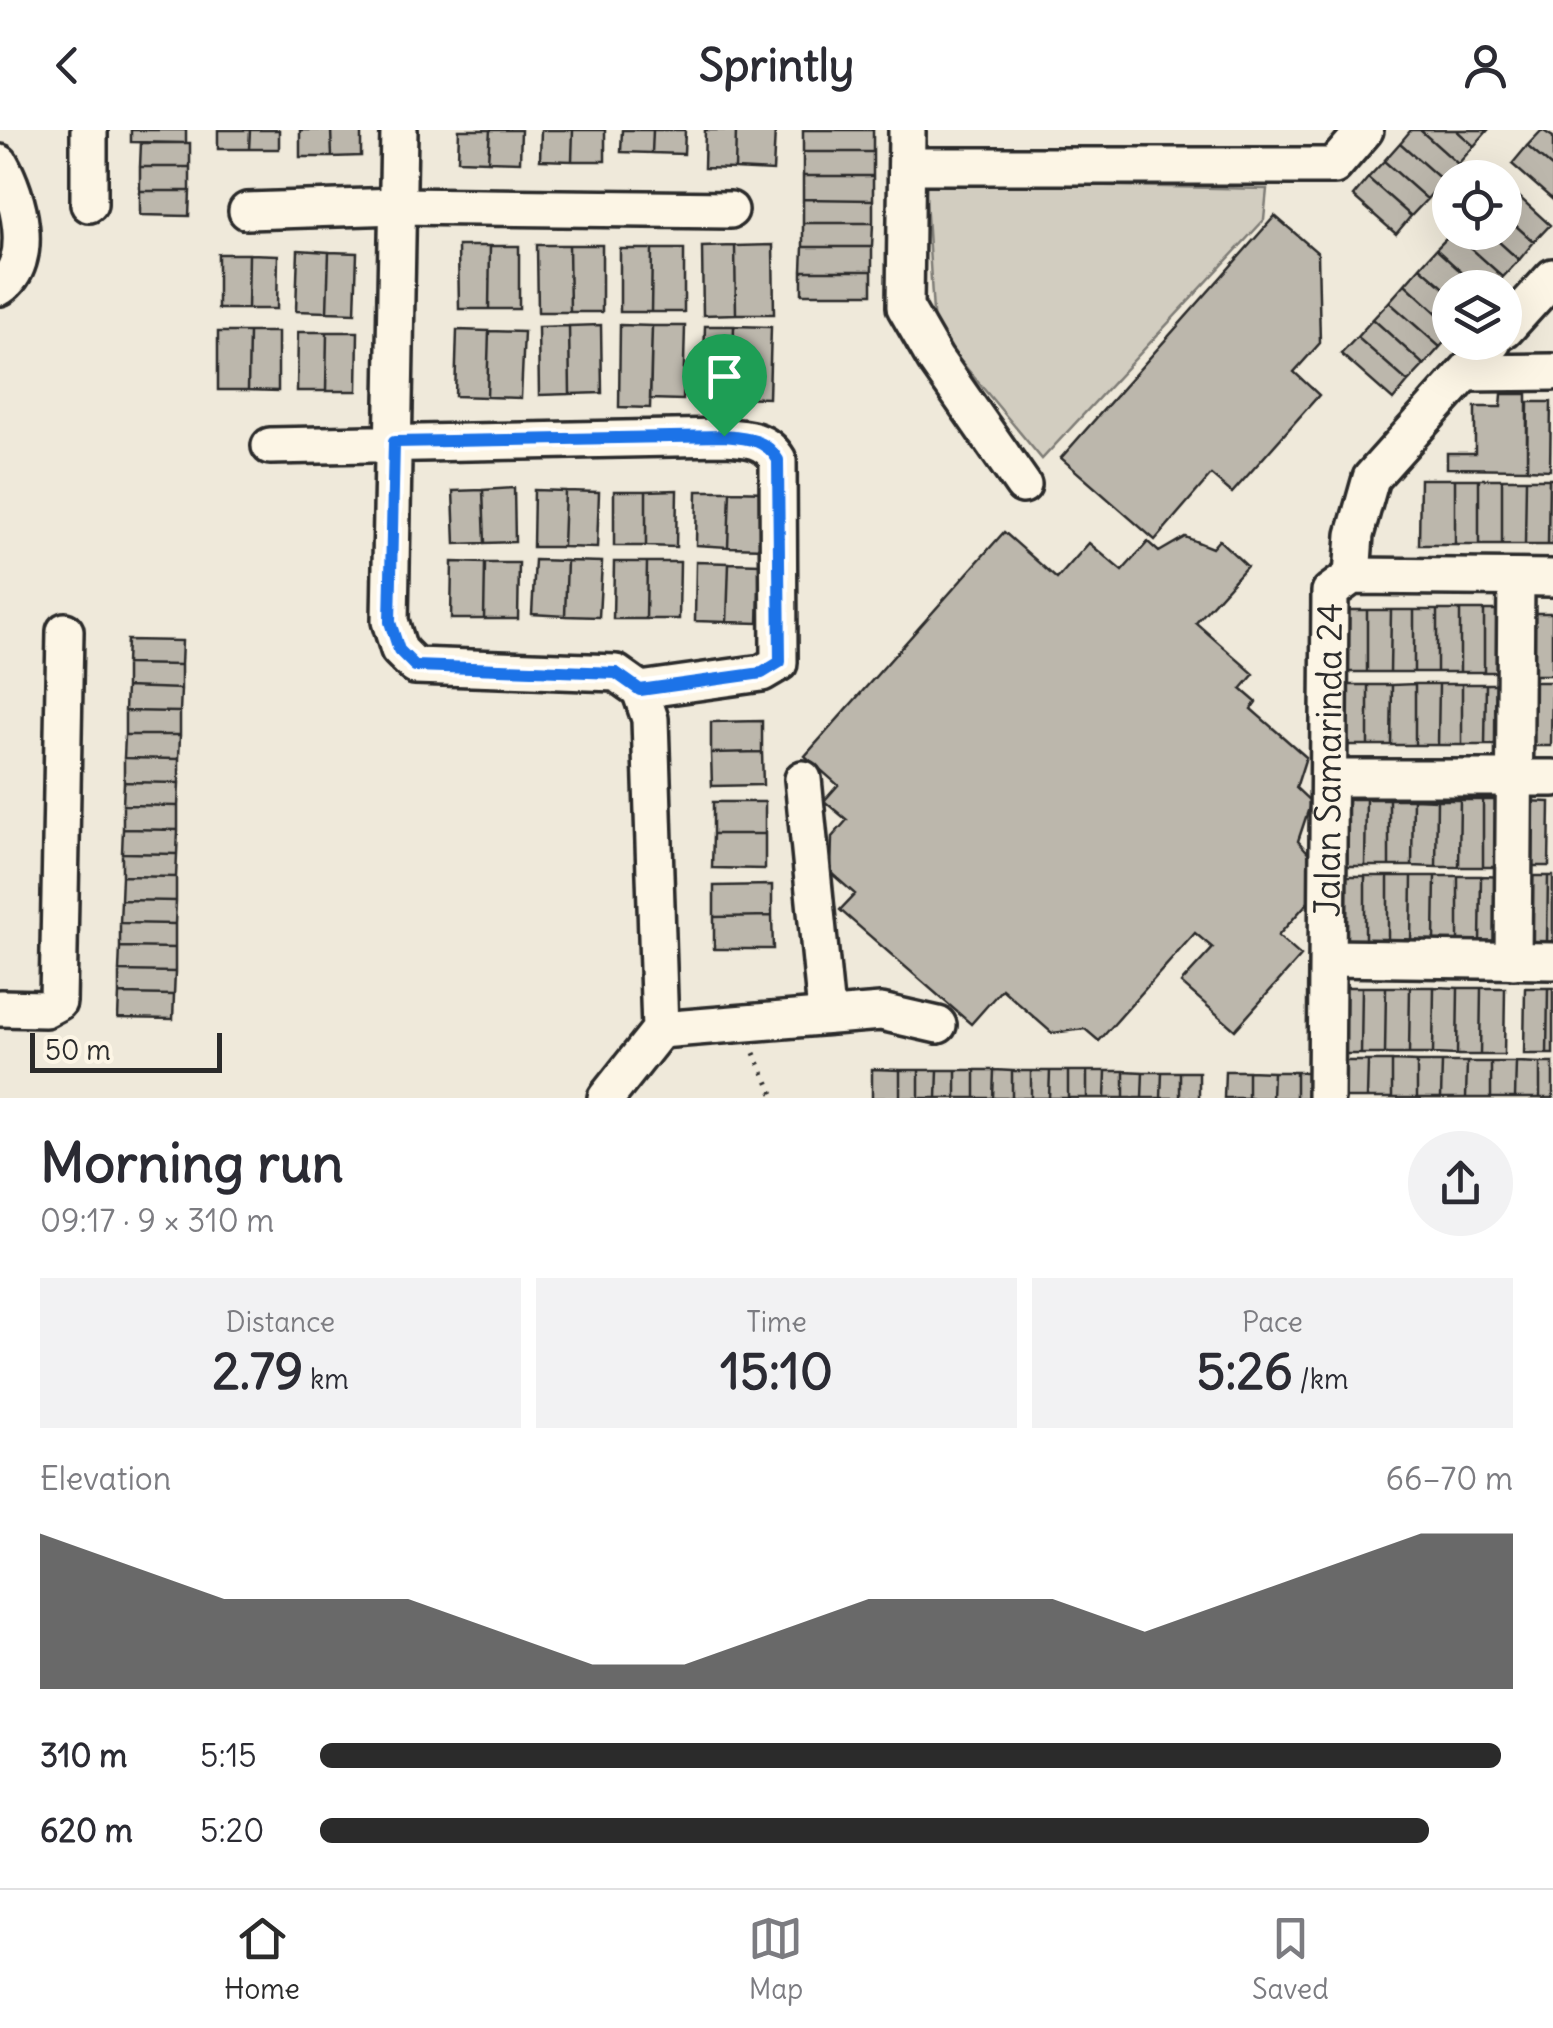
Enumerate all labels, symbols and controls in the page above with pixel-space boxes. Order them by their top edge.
text: Sprintly [699,37,854,93]
icon: back [40,38,95,93]
icon: person [1458,38,1513,93]
map controls [1432,160,1522,360]
button: locate [1432,160,1522,250]
button: layers [1432,270,1522,360]
pin [682,334,767,437]
icon: arrive [697,349,752,404]
street label: Jalan Samarinda 24 [1304,603,1351,917]
scale bar [30,1028,222,1073]
text: 50 m [45,1032,111,1068]
text: Morning run [40,1128,344,1197]
button: share [1408,1131,1513,1236]
text: 09:17 · 9 × 310 m [40,1200,274,1241]
text: Distance [226,1304,335,1340]
text: Time [746,1304,807,1340]
text: Pace [1242,1304,1303,1340]
text: 2.79 [212,1340,303,1403]
text: 15:10 [720,1340,833,1403]
text: 5:26 [1197,1340,1293,1403]
text: km [303,1361,349,1397]
text: /km [1293,1361,1348,1397]
text: Elevation [40,1458,171,1499]
text: 66–70 m [1385,1458,1513,1499]
text: 310 m [40,1735,127,1776]
text: 5:15 [200,1735,257,1776]
text: 620 m [40,1810,133,1851]
text: 5:20 [200,1810,264,1851]
tab: Home [224,1911,300,2007]
tab: Map [748,1911,803,2007]
tab: Saved [1252,1911,1329,2007]

